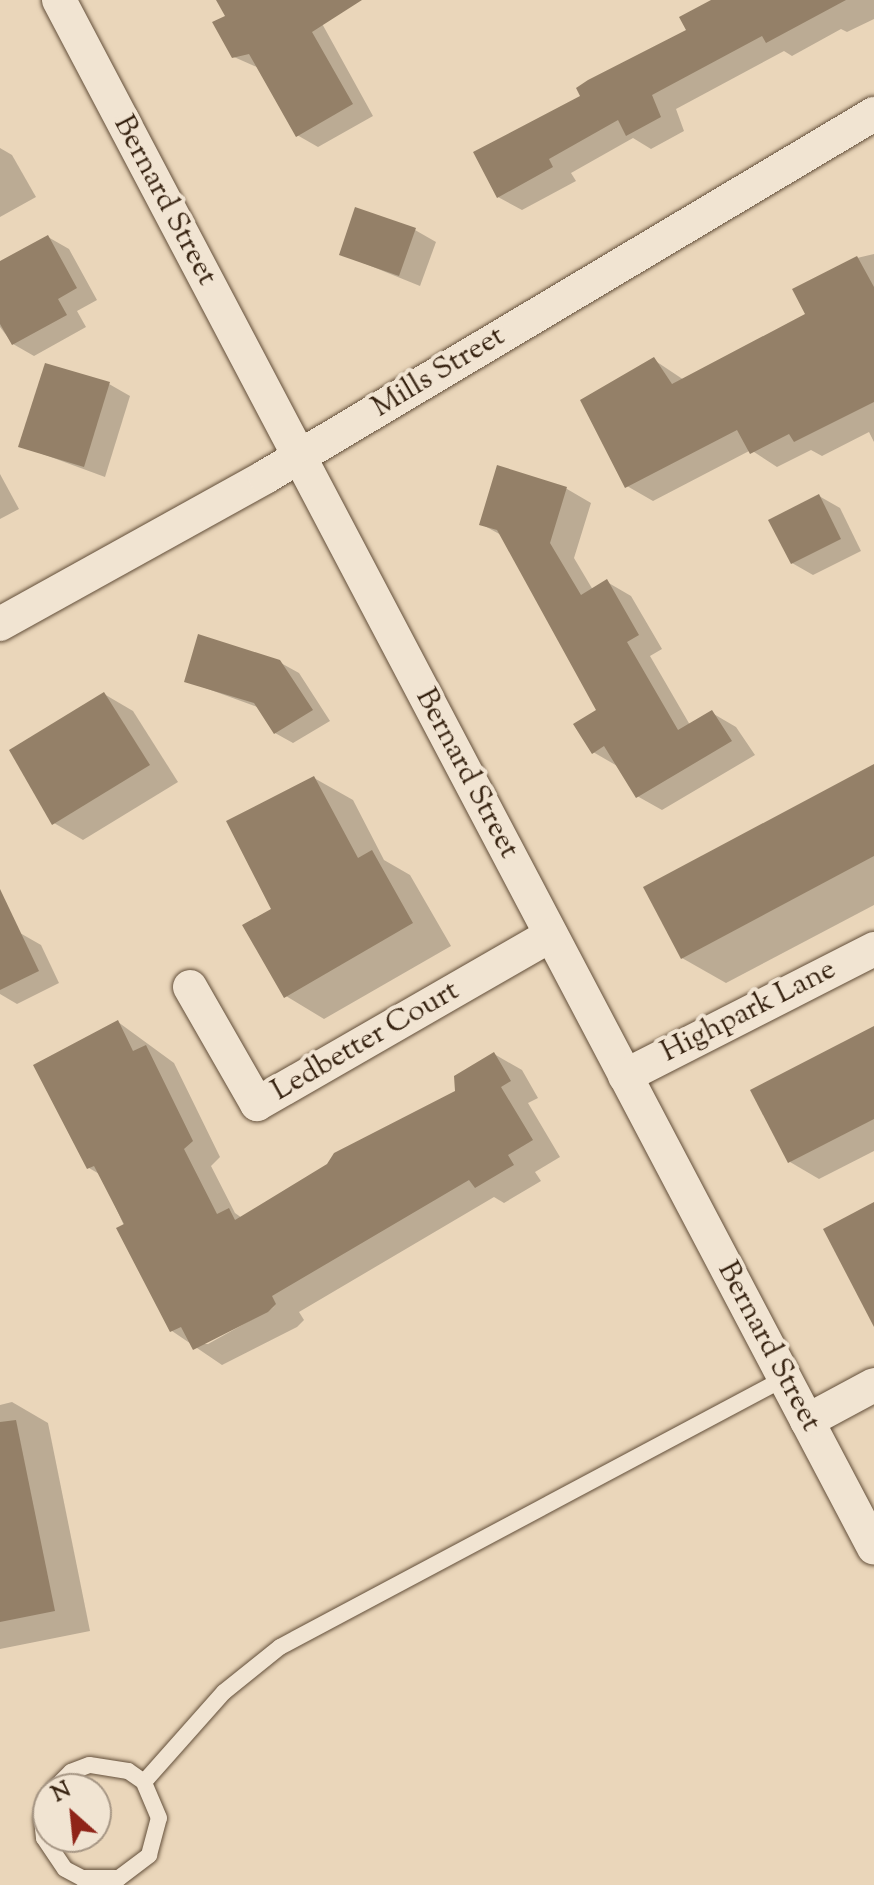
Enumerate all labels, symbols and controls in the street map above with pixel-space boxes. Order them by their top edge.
street label: Bernard Street [104,110,224,292]
street label: Mills Street [366,319,512,427]
street label: Bernard Street [406,683,526,865]
street label: Highpark Lane [656,953,842,1071]
street label: Ledbetter Court [266,974,466,1110]
street label: Bernard Street [708,1256,828,1438]
north arrow [32,1773,112,1853]
text: N [47,1775,77,1812]

